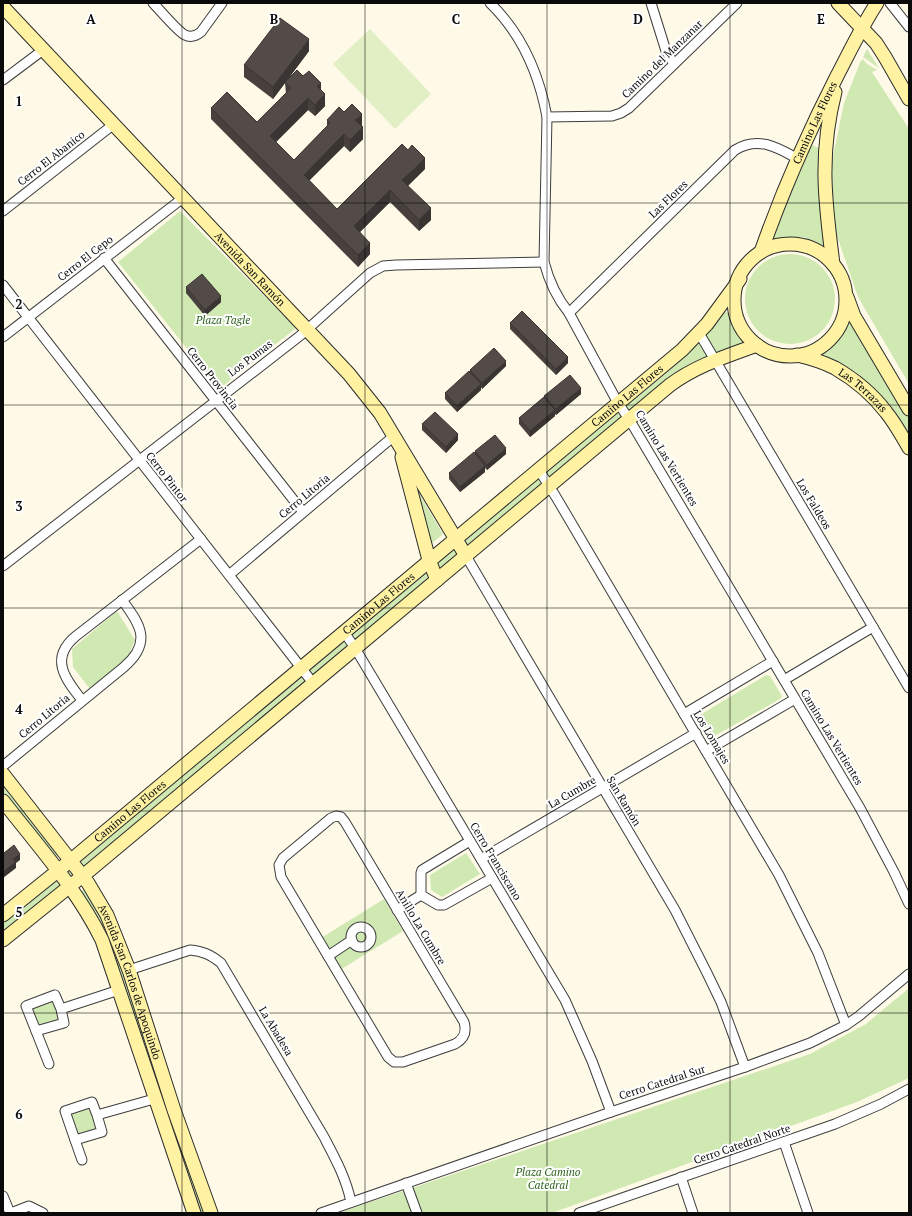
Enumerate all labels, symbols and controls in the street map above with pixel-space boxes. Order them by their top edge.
text: A [86,10,96,28]
text: B [270,10,278,28]
text: C [452,10,460,28]
text: D [633,10,643,28]
text: E [817,10,825,28]
street label: Camino del Manzanar [619,16,706,101]
street label: Camino Las Flores [789,79,840,166]
text: 1 [15,92,23,110]
street label: Cerro El Abanico [15,127,87,189]
street label: Las Flores [646,177,691,221]
street label: Avenida San Ramón [211,229,289,309]
street label: Cerro El Cepo [54,232,116,284]
text: 2 [15,295,23,313]
park label: Plaza Tagle [195,313,250,327]
street label: Los Pumas [225,337,275,379]
street label: Cerro Provincia [184,344,242,412]
street label: Camino Las Flores [588,361,666,430]
street label: Las Terrazas [836,365,891,415]
street label: Camino Las Vertientes [633,407,701,509]
street label: Cerro Pintor [143,449,192,506]
street label: Cerro Litoria [276,470,333,521]
street label: Los Faldeos [793,476,835,532]
text: 3 [15,497,23,515]
street label: Camino Las Flores [340,569,418,638]
street label: Camino Las Vertientes [798,686,866,788]
street label: Cerro Litoria [16,690,73,741]
text: 4 [15,700,23,718]
street label: Los Lomajes [690,708,734,767]
street label: La Cumbre [546,772,599,811]
street label: San Ramón [604,774,644,829]
street label: Camino Las Flores [91,777,169,845]
street label: Cerro Franciscano [467,820,525,902]
street label: Anillo La Cumbre [393,887,449,968]
street label: Avenida San Carlos de Apoquindo [95,901,164,1061]
text: 5 [15,903,23,921]
street label: La Abadesa [256,1004,296,1059]
street label: Cerro Catedral Sur [617,1061,708,1103]
text: 6 [15,1105,23,1123]
street label: Cerro Catedral Norte [692,1121,793,1167]
park label: Plaza Camino Catedral [515,1165,581,1192]

